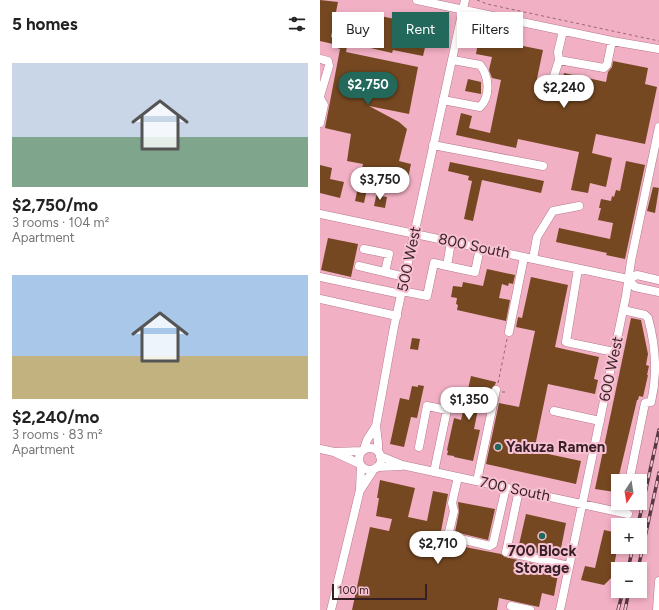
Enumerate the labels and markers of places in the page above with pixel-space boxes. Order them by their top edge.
pin: $2,750 [335,72,401,106]
pin: $2,240 [531,75,597,109]
pin: $3,750 [347,167,413,201]
pin: $1,350 [436,387,502,421]
place label: Yakuza Ramen [506,438,605,456]
marker: Yakuza Ramen [493,442,503,452]
pin: $2,710 [405,531,471,565]
marker: 700 Block Storage [537,531,547,541]
place label: 700 Block Storage [507,542,577,577]

